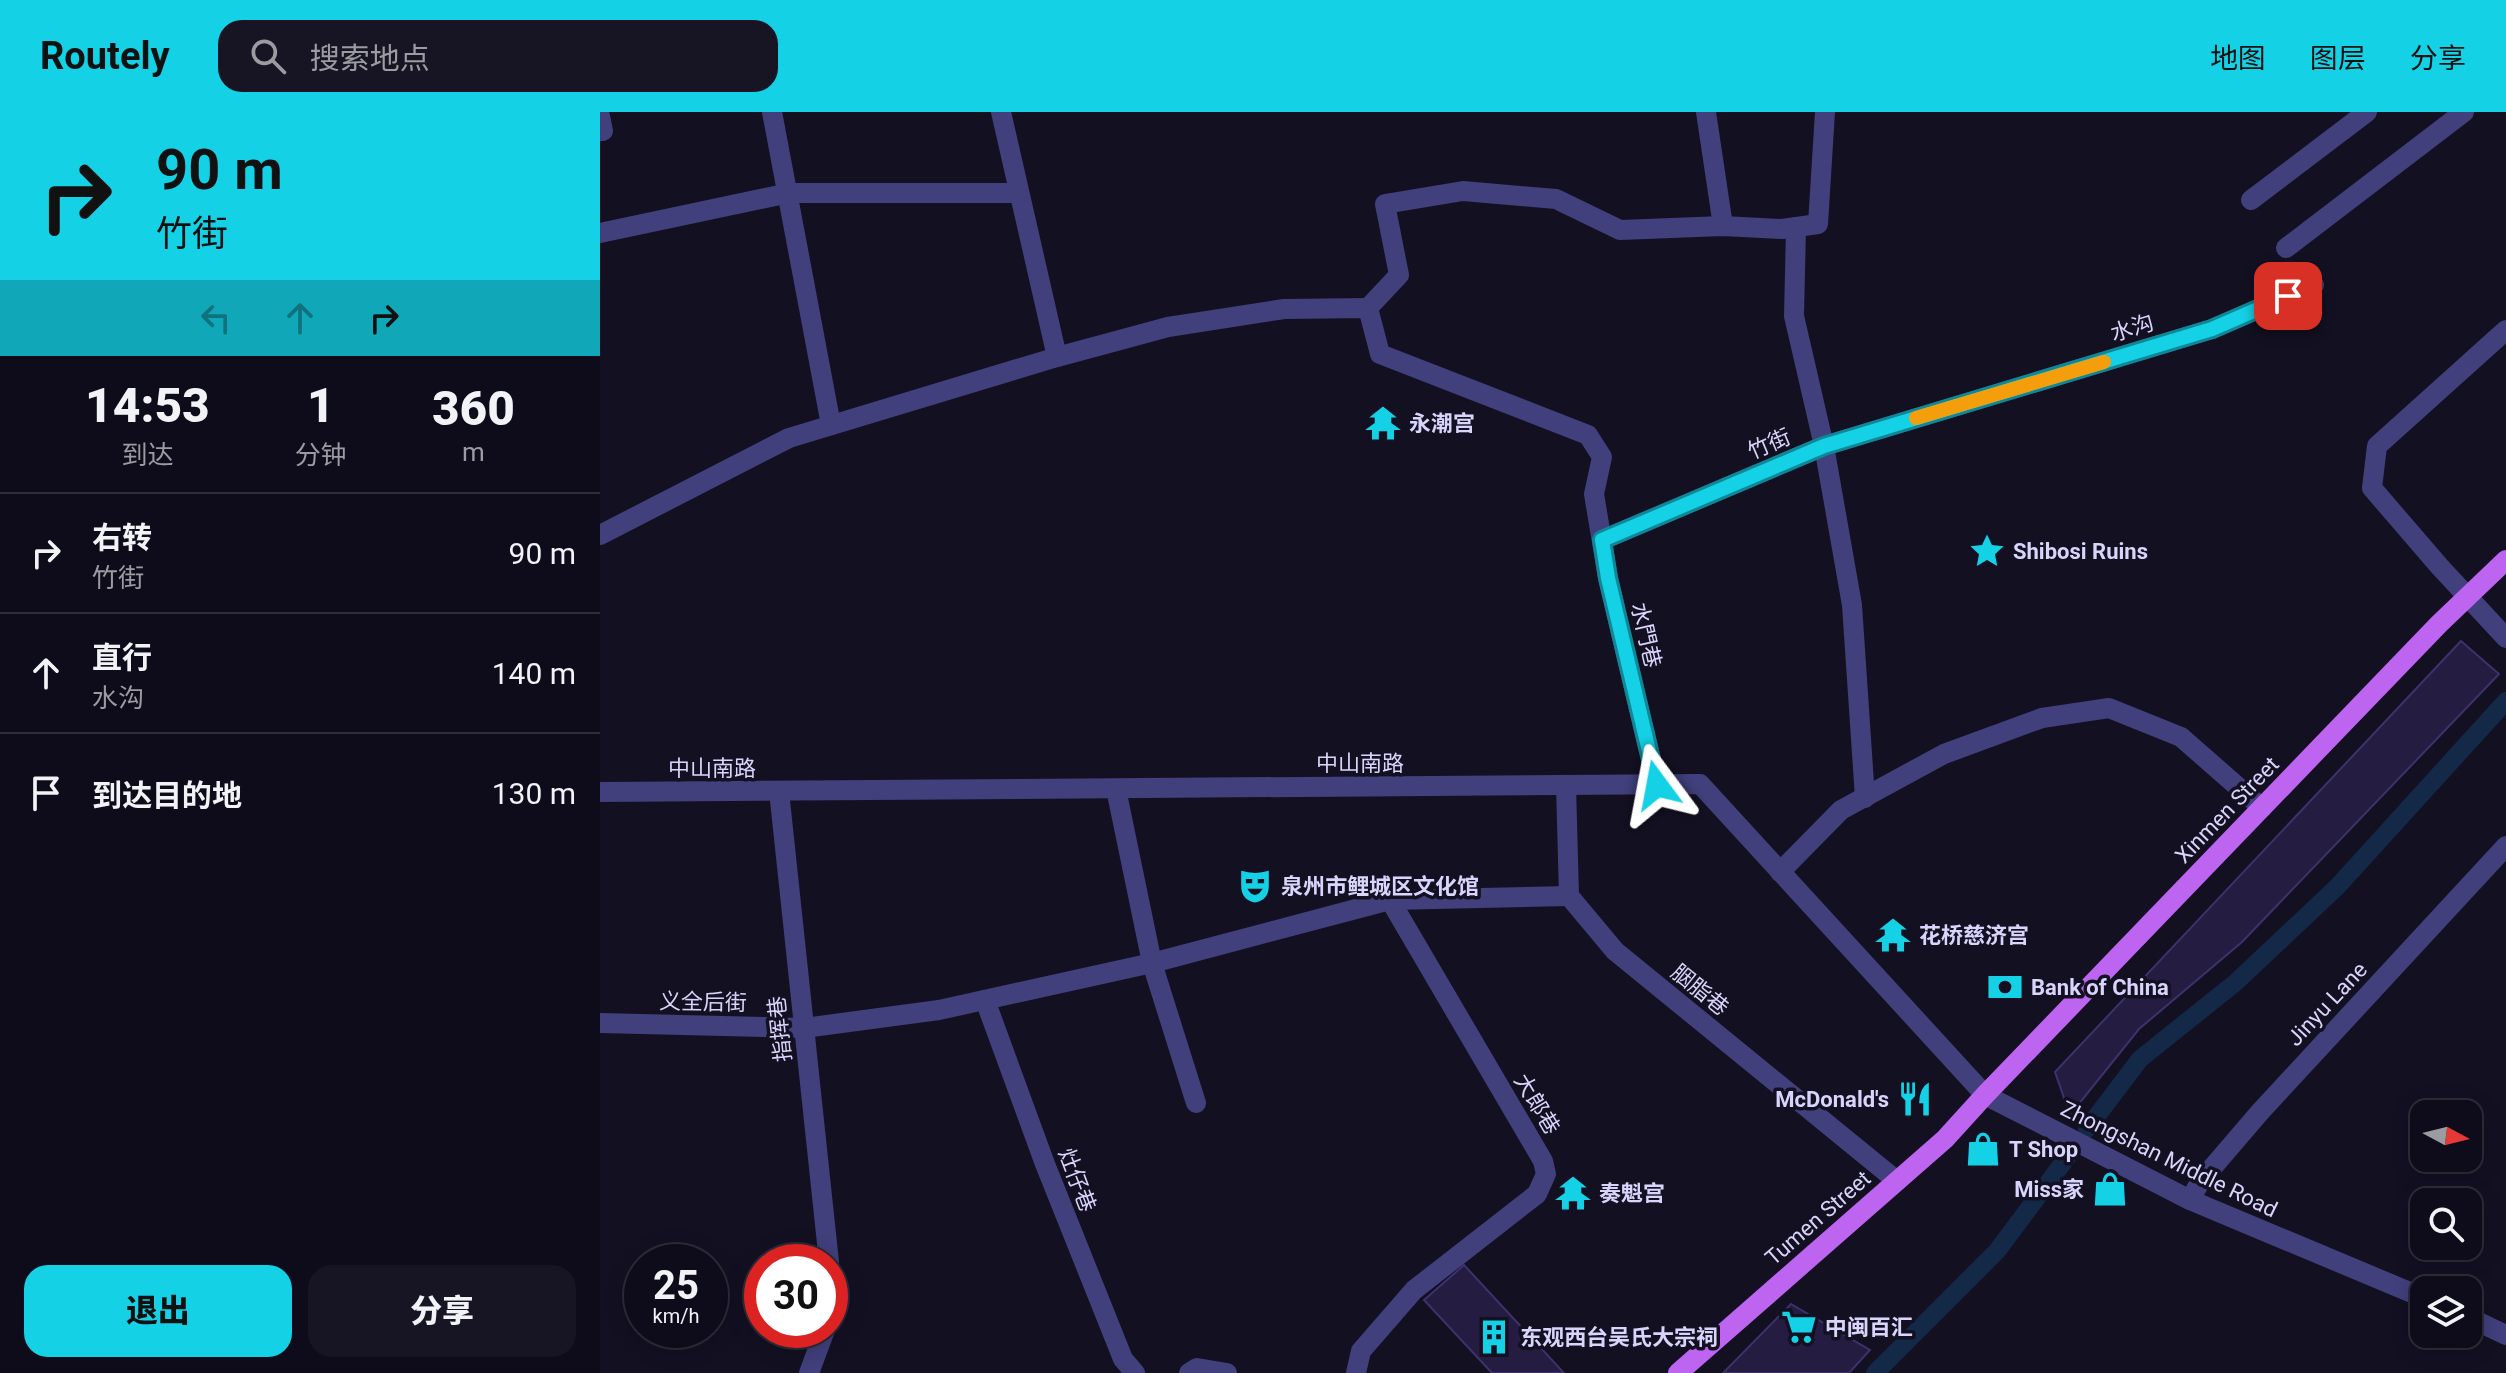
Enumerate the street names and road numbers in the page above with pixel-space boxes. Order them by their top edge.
street label: 水沟 [2107,310,2157,346]
street label: 竹街 [1744,424,1794,464]
street label: 水門巷 [1626,600,1666,670]
street label: 中山南路 [1316,751,1404,776]
street label: Xinmen Street [2170,752,2284,868]
street label: 中山南路 [668,756,756,781]
street label: Jinyu Lane [2282,957,2372,1051]
street label: 胭脂巷 [1666,960,1734,1020]
street label: 义全后街 [659,989,747,1015]
street label: 指挥巷 [764,995,796,1063]
street label: 大郎巷 [1509,1069,1565,1139]
street label: Zhongshan Middle Road [2057,1096,2281,1222]
street label: 灶仔巷 [1054,1145,1100,1215]
street label: Tumen Street [1760,1166,1876,1270]

